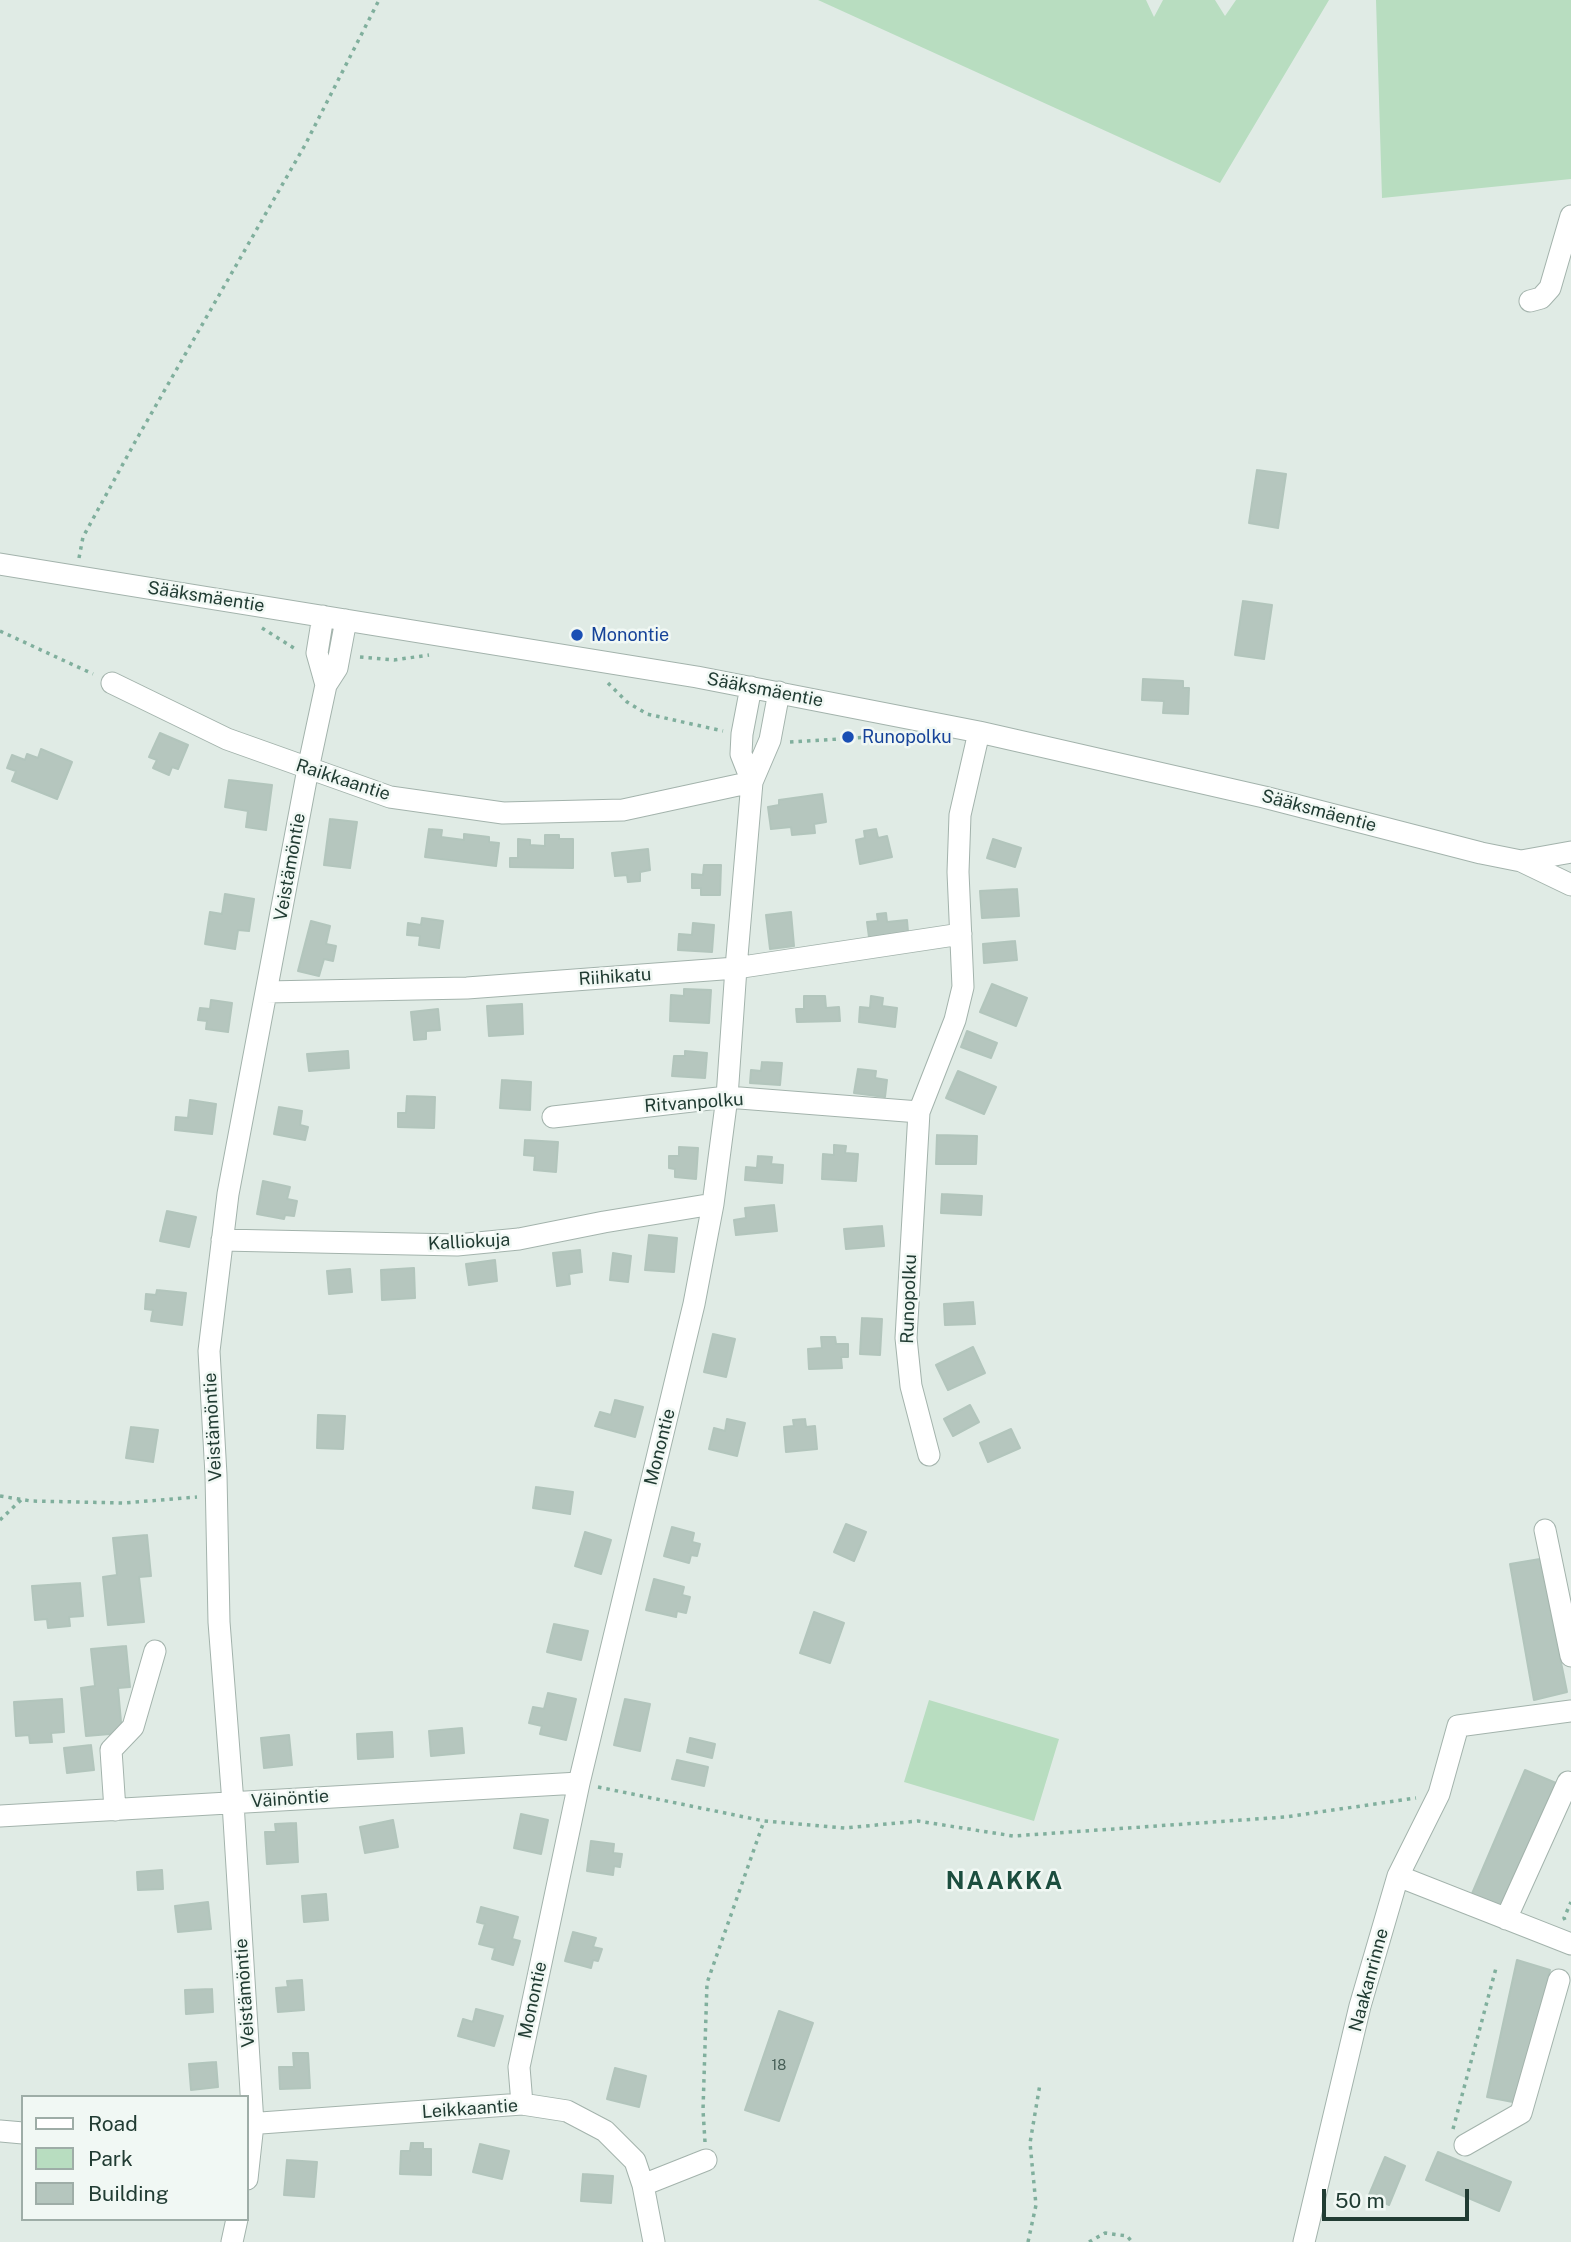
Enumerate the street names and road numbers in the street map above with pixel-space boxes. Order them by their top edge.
street label: Sääksmäentie [146,577,266,617]
street label: Sääksmäentie [705,668,825,712]
street label: Raikkaantie [293,755,393,805]
street label: Sääksmäentie [1259,785,1379,837]
street label: Veistämöntie [270,811,310,923]
street label: Riihikatu [578,964,652,990]
street label: Ritvanpolku [644,1089,744,1117]
street label: Kalliokuja [427,1229,511,1255]
street label: Runopolku [897,1254,921,1344]
street label: Veistämöntie [199,1372,227,1482]
street label: Monontie [640,1406,680,1488]
street label: Väinöntie [250,1786,330,1812]
street label: Naakanrinne [1345,1926,1393,2034]
street label: Veistämöntie [230,1938,260,2048]
street label: Monontie [514,1960,552,2040]
street label: Leikkaantie [421,2095,519,2123]

